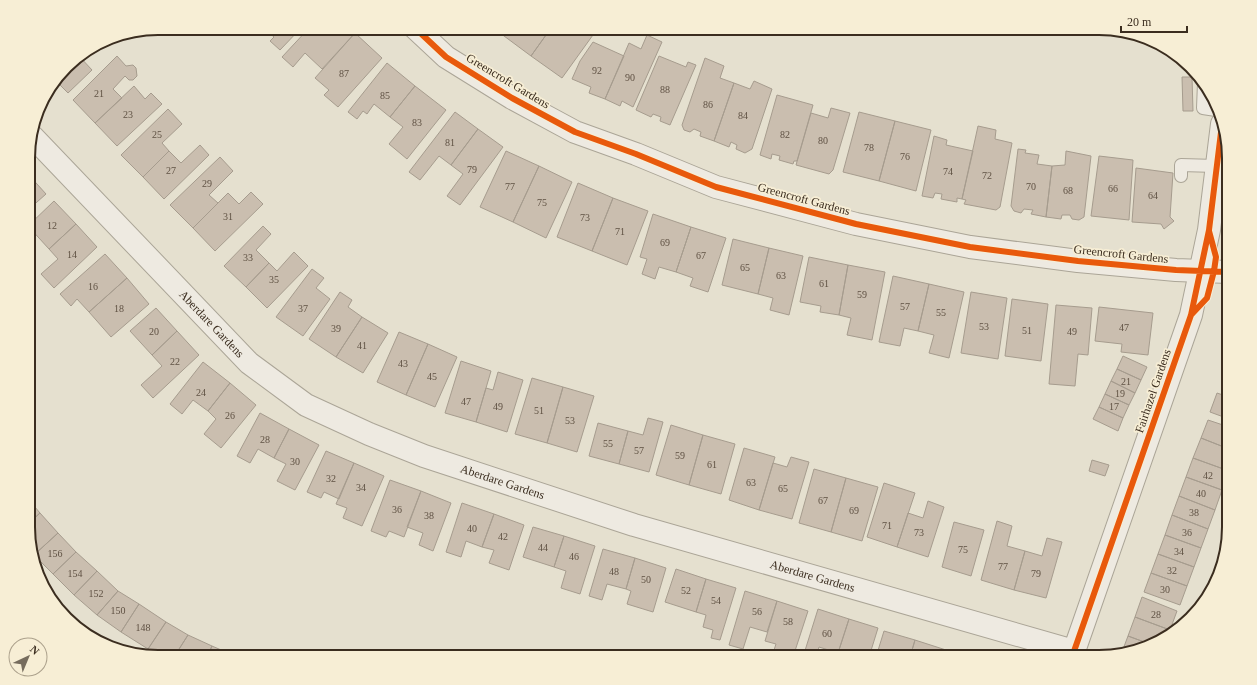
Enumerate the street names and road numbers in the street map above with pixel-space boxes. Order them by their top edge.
street label: Greencroft Gardens [464,51,553,112]
street label: Greencroft Gardens [756,180,852,218]
street label: Greencroft Gardens [1073,242,1169,266]
street label: Aberdare Gardens [176,287,247,361]
street label: Fairhazel Gardens [1132,347,1174,435]
street label: Aberdare Gardens [459,461,547,502]
street label: Aberdare Gardens [768,557,857,595]

